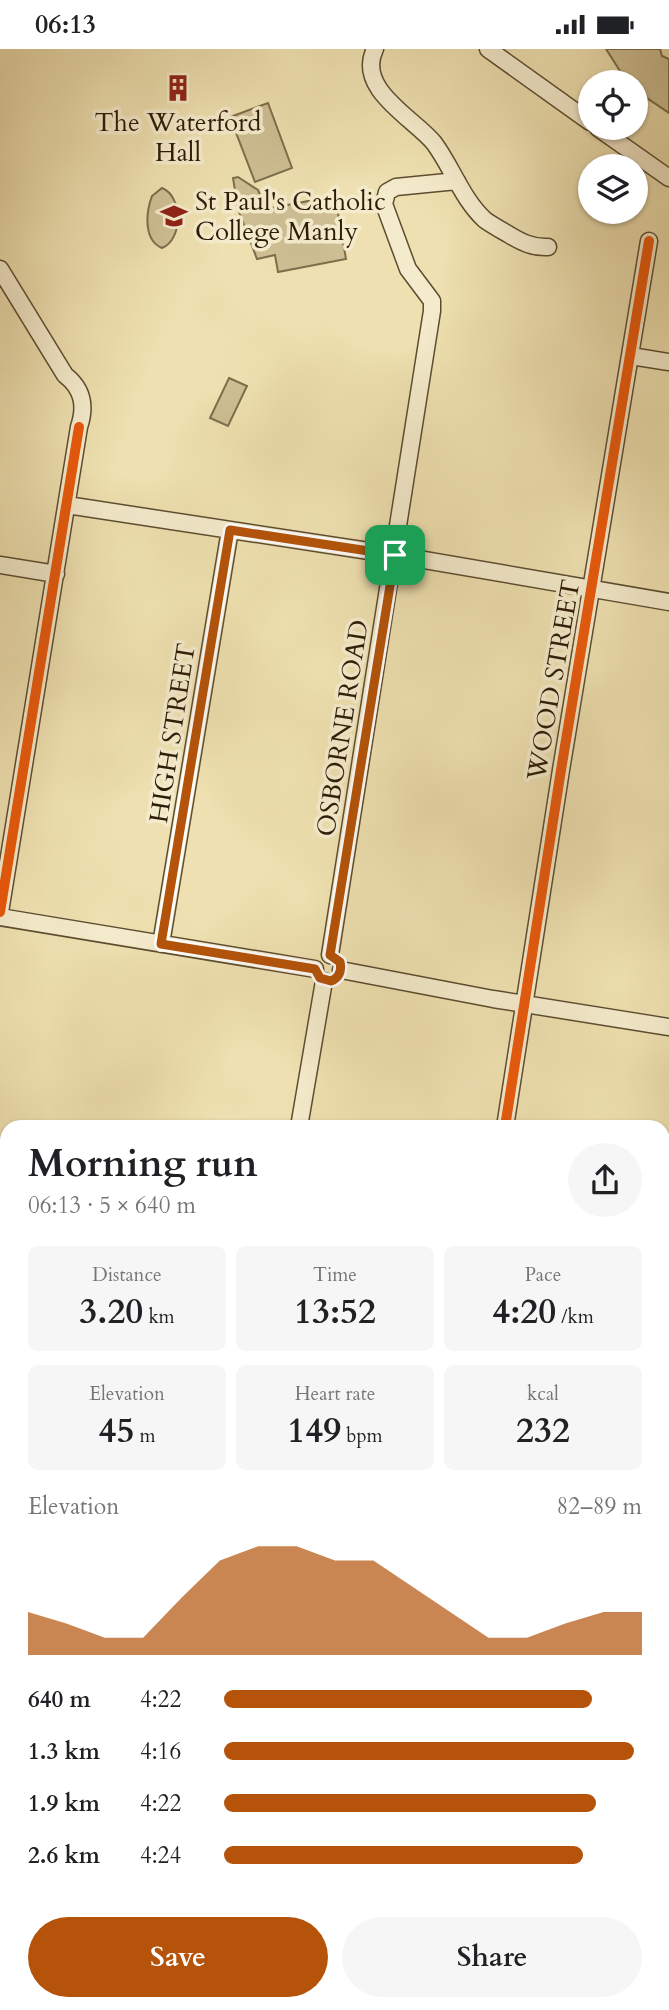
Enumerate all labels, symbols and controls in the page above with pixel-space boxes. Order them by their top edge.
text: 06:13 [35,7,96,42]
map controls [578,70,648,224]
button: locate [578,70,648,140]
building icon: The Waterford Hall [163,73,193,103]
place label: The Waterford Hall [95,105,262,170]
button: layers [578,154,648,224]
place label: St Paul's Catholic College Manly [195,184,386,249]
school or university icon: St Paul's Catholic College Manly [159,201,189,231]
pin [365,525,425,585]
icon: arrive [376,536,414,574]
street label: WOOD STREET [518,577,588,784]
street label: OSBORNE ROAD [308,617,377,839]
street label: HIGH STREET [141,641,204,825]
text: Morning run [28,1138,258,1190]
button: share [568,1143,642,1217]
text: 06:13 · 5 × 640 m [28,1190,196,1221]
text: Distance [92,1262,162,1288]
text: Time [313,1262,357,1288]
text: Pace [525,1262,561,1288]
text: 3.20 [79,1288,143,1336]
text: 13:52 [294,1288,376,1336]
text: 4:20 [492,1288,556,1336]
text: km [143,1304,175,1330]
text: /km [556,1304,594,1330]
text: Elevation [89,1381,165,1407]
text: Heart rate [295,1381,375,1407]
text: kcal [527,1381,559,1407]
text: 45 [98,1407,134,1455]
text: 149 [287,1407,341,1455]
text: 232 [516,1407,570,1455]
text: m [134,1423,156,1449]
text: bpm [341,1423,383,1449]
text: Elevation [28,1491,119,1522]
text: 82–89 m [557,1491,642,1522]
text: 640 m [28,1684,91,1715]
text: 4:22 [140,1684,181,1715]
text: 1.3 km [28,1736,100,1767]
text: 4:16 [140,1736,181,1767]
text: 1.9 km [28,1788,100,1819]
text: 4:22 [140,1788,181,1819]
text: 2.6 km [28,1840,100,1871]
text: 4:24 [140,1840,181,1871]
button: Save [28,1917,328,1997]
button: Share [342,1917,642,1997]

